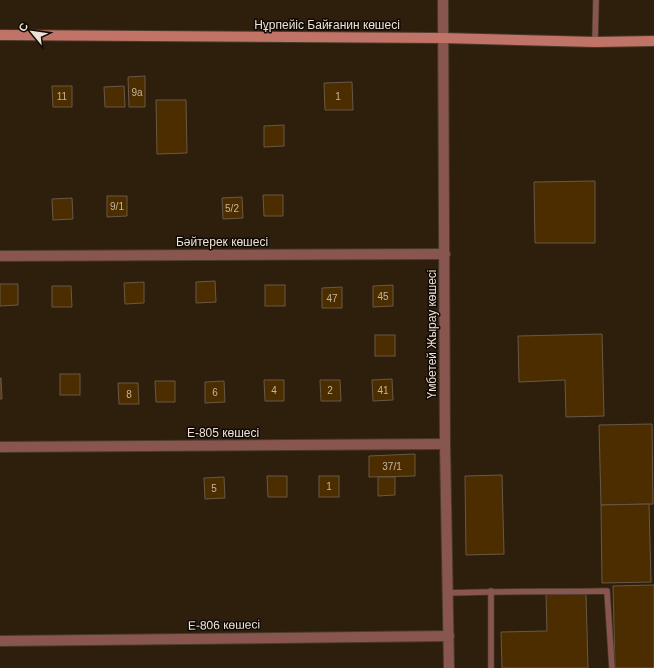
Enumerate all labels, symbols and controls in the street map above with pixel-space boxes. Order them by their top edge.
north arrow [12,12,52,52]
street label: Нұрпейіс Байғанин көшесі [254,18,400,32]
text: С [16,21,30,34]
house number: 9а [131,87,143,98]
house number: 11 [57,91,68,102]
house number: 1 [335,91,341,102]
house number: 9/1 [110,201,124,212]
house number: 5/2 [225,203,239,214]
street label: Бәйтерек көшесі [176,235,268,249]
street label: Үмбетей Жырау көшесі [425,269,439,399]
house number: 45 [377,291,389,302]
house number: 47 [326,293,338,304]
house number: 4 [271,385,277,396]
house number: 2 [327,385,333,396]
house number: 41 [377,385,389,396]
house number: 6 [212,387,218,398]
house number: 8 [126,389,132,400]
street label: Е-805 көшесі [187,426,259,440]
house number: 37/1 [382,461,402,472]
house number: 1 [326,481,332,492]
house number: 5 [211,483,217,494]
street label: Е-806 көшесі [188,617,260,633]

